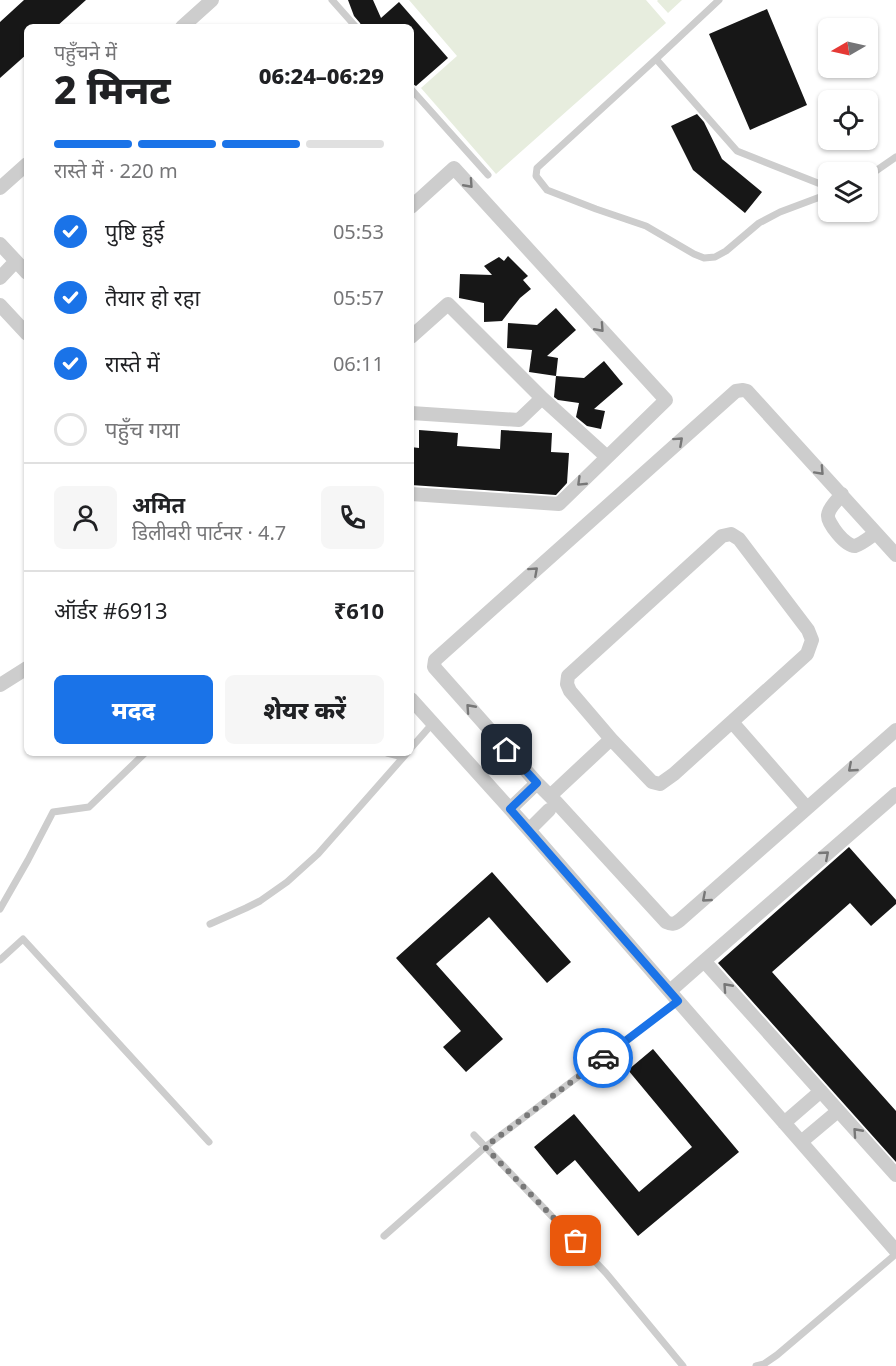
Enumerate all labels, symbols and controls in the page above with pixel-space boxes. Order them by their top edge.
north arrow [818,18,878,78]
map controls [818,18,878,222]
text: पहुँचने में [54,39,117,66]
text: 06:24–06:29 [259,60,384,90]
text: 2 मिनट [54,62,171,115]
button: locate [818,90,878,150]
text: रास्ते में · 220 m [54,157,178,184]
button: layers [818,162,878,222]
one-way arrow [462,177,473,188]
icon: check [54,215,87,248]
text: पुष्टि हुई [105,216,164,246]
text: 05:53 [333,218,384,245]
icon: check [54,281,87,314]
text: तैयार हो रहा [105,282,200,312]
text: 05:57 [333,284,384,311]
one-way arrow [593,321,604,332]
icon: check [54,347,87,380]
text: रास्ते में [105,348,160,378]
text: 06:11 [333,350,384,377]
text: पहुँच गया [105,414,180,444]
one-way arrow [672,437,683,448]
one-way arrow [813,464,824,474]
one-way arrow [578,475,588,486]
button: person [54,486,117,549]
button: phone [321,486,384,549]
text: अमित [132,489,185,519]
text: डिलीवरी पार्टनर · 4.7 [132,519,286,546]
one-way arrow [527,567,538,578]
text: ऑर्डर #6913 [54,595,168,625]
text: ₹610 [334,595,384,625]
button: मदद [54,675,213,744]
button: शेयर करें [225,675,384,744]
one-way arrow [466,704,477,714]
pin [481,724,532,775]
icon: home [490,733,523,766]
one-way arrow [848,761,859,772]
one-way arrow [819,851,829,862]
one-way arrow [702,891,713,902]
one-way arrow [723,983,734,993]
courier [573,1028,633,1088]
icon: car [587,1042,620,1075]
one-way arrow [853,1128,864,1139]
pin [550,1215,601,1266]
icon: bag [559,1224,592,1257]

